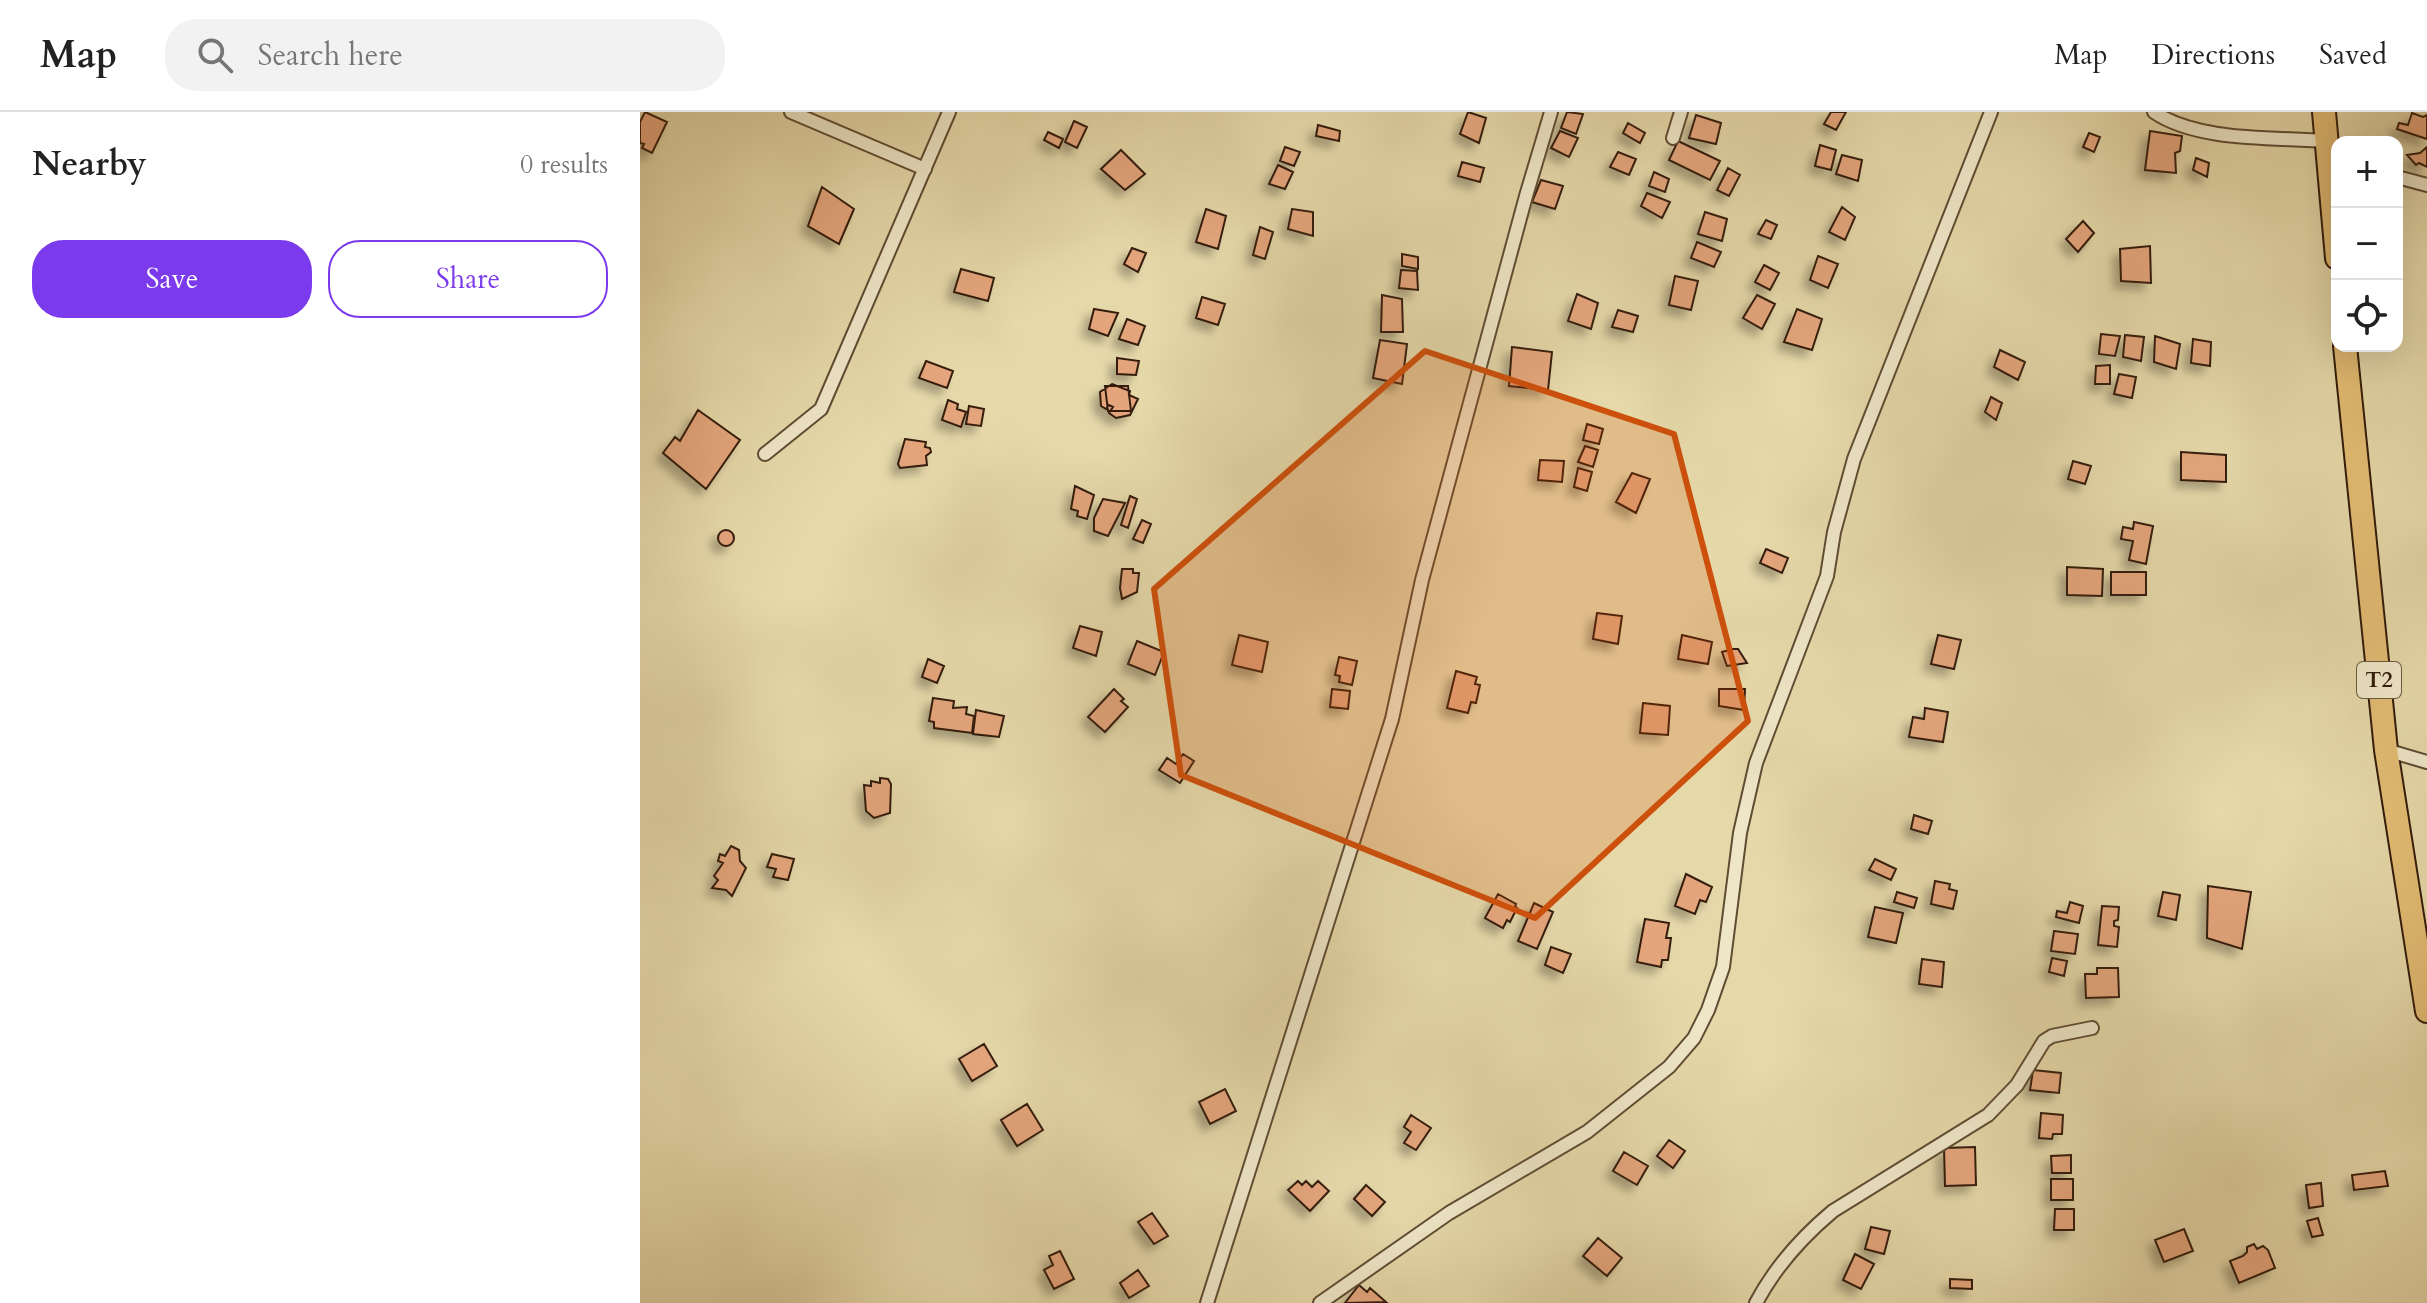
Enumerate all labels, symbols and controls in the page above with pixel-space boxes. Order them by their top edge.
search box [165,19,725,91]
text: Map [40,29,117,81]
icon: search [193,33,237,77]
text: Search here [257,35,403,76]
text: Map [2054,36,2108,74]
text: Directions [2152,36,2275,74]
text: Saved [2319,36,2387,74]
map controls [2331,136,2403,352]
button: + [2331,136,2403,208]
text: Nearby [32,141,147,187]
text: 0 results [520,147,608,182]
button: − [2331,208,2403,280]
button: Save [32,240,312,318]
button: Share [328,240,608,318]
button: locate [2331,280,2403,352]
road number: T2 [2357,662,2401,698]

